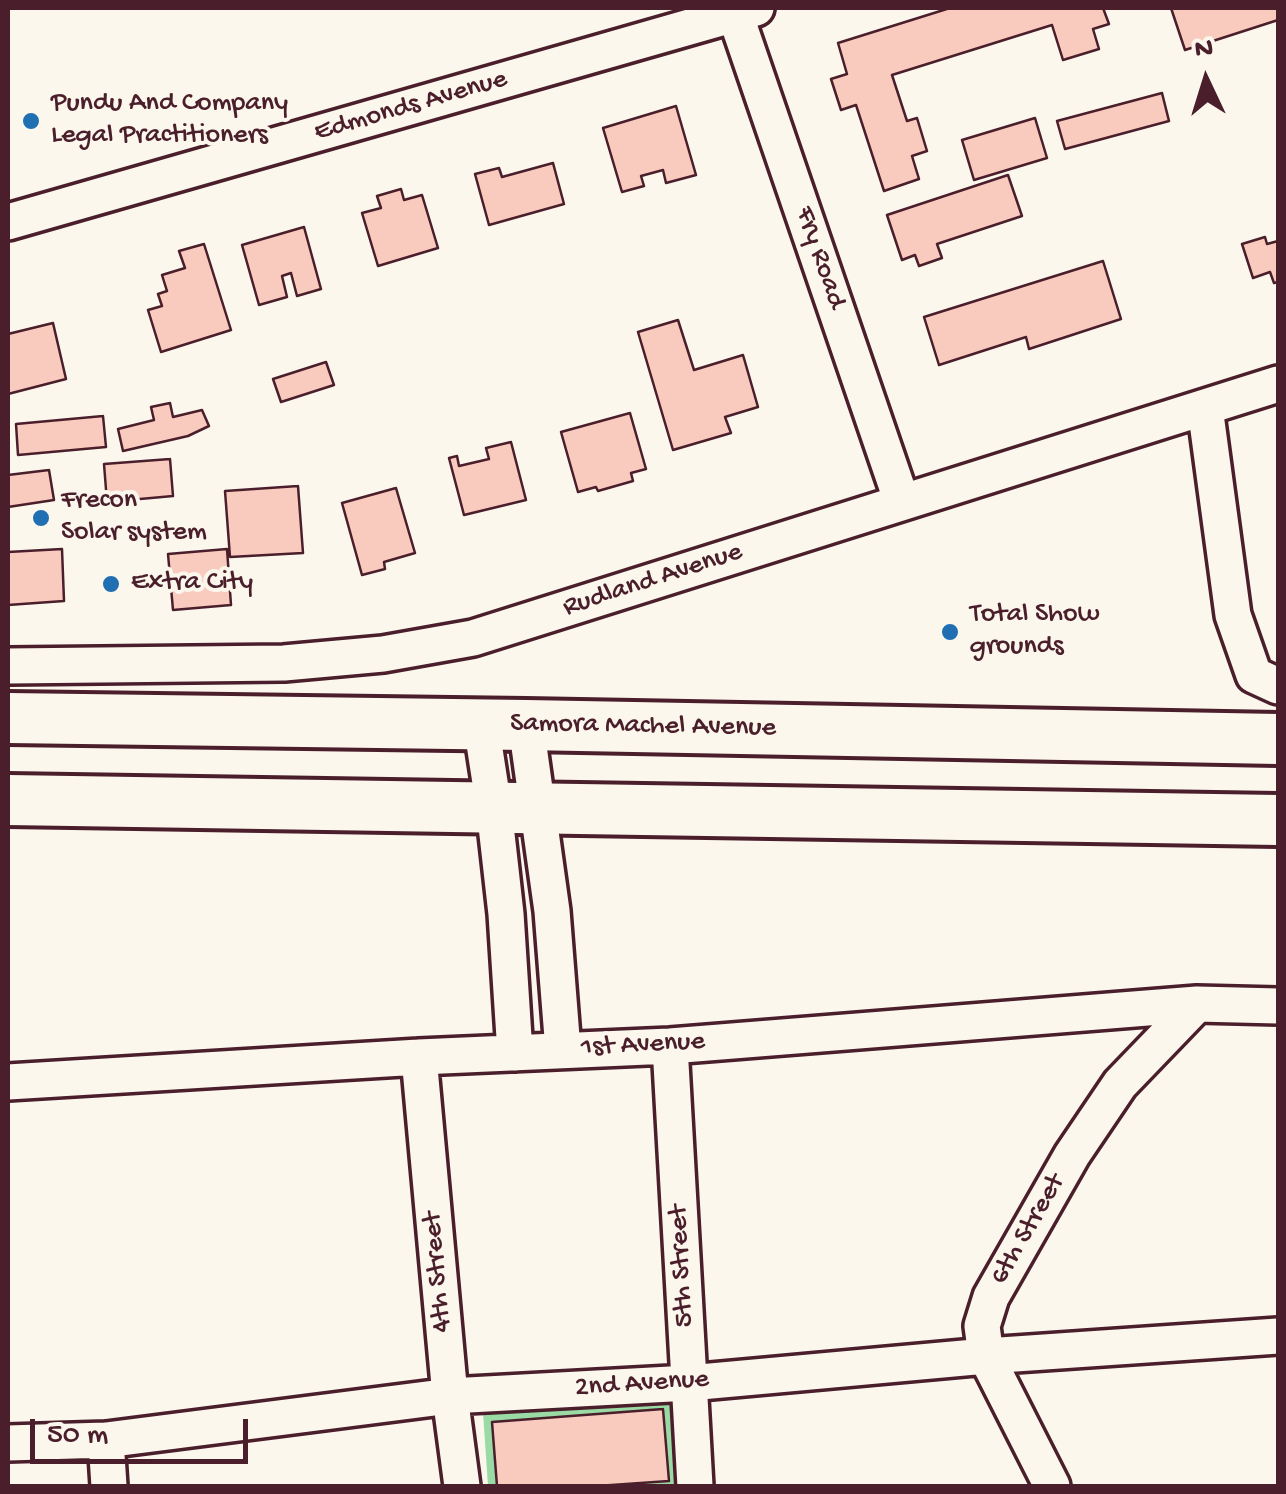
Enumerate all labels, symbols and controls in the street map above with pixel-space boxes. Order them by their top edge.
north arrow [1156,30,1256,130]
text: N [1194,32,1214,67]
street label: Edmonds Avenue [311,63,511,151]
place label: Pundu And Company Legal Practitioners [51,88,288,154]
marker: Pundu And Company Legal Practitioners [20,110,42,132]
street label: Fry Road [786,203,852,313]
place label: Frecon Solar system [61,485,207,551]
marker: Frecon Solar system [30,507,52,529]
street label: Rudland Avenue [559,536,747,626]
place label: Extra City [131,567,253,601]
marker: Extra City [100,573,122,595]
place label: Total Show grounds [970,599,1099,665]
marker: Total Show grounds [939,621,961,643]
street label: Samora Machel Avenue [510,708,776,746]
street label: 1st Avenue [580,1026,706,1066]
street label: 6th Street [984,1169,1074,1291]
street label: 5th Street [663,1204,703,1328]
street label: 4th Street [417,1210,461,1334]
street label: 2nd Avenue [574,1364,710,1406]
scale bar [35,1399,252,1461]
text: 50 m [47,1419,108,1454]

